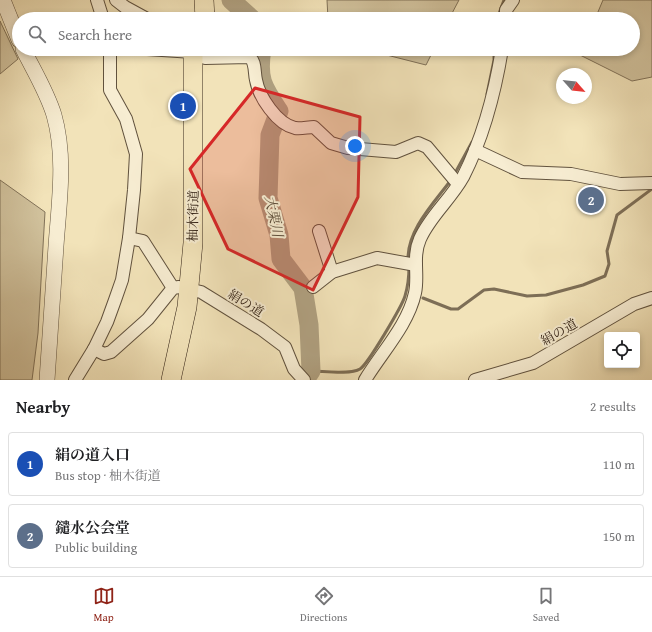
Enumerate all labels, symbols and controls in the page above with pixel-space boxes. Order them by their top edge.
search box [12,12,640,56]
icon: search [26,23,48,45]
text: Search here [58,24,132,45]
north arrow [556,68,592,104]
pin: 1 [170,91,196,121]
your location [345,136,365,156]
pin: 2 [578,185,604,215]
street label: 柚木街道 [183,190,203,242]
water label: 大栗川 [260,193,289,241]
street label: 絹の道 [224,285,268,321]
street label: 絹の道 [537,314,581,350]
map controls [604,332,640,368]
button: locate [604,332,640,368]
text: Nearby [16,394,70,419]
text: 2 results [590,397,636,416]
text: 絹の道入口 [55,444,130,465]
text: 1 [27,455,33,474]
text: 110 m [603,455,635,474]
text: Bus stop · 柚木街道 [55,466,161,485]
text: 鑓水公会堂 [55,517,130,538]
text: 2 [27,527,33,546]
text: 150 m [603,527,635,546]
text: Public building [55,538,137,557]
tab: Map [93,585,115,625]
tab: Directions [300,585,347,625]
tab: Saved [533,585,559,625]

